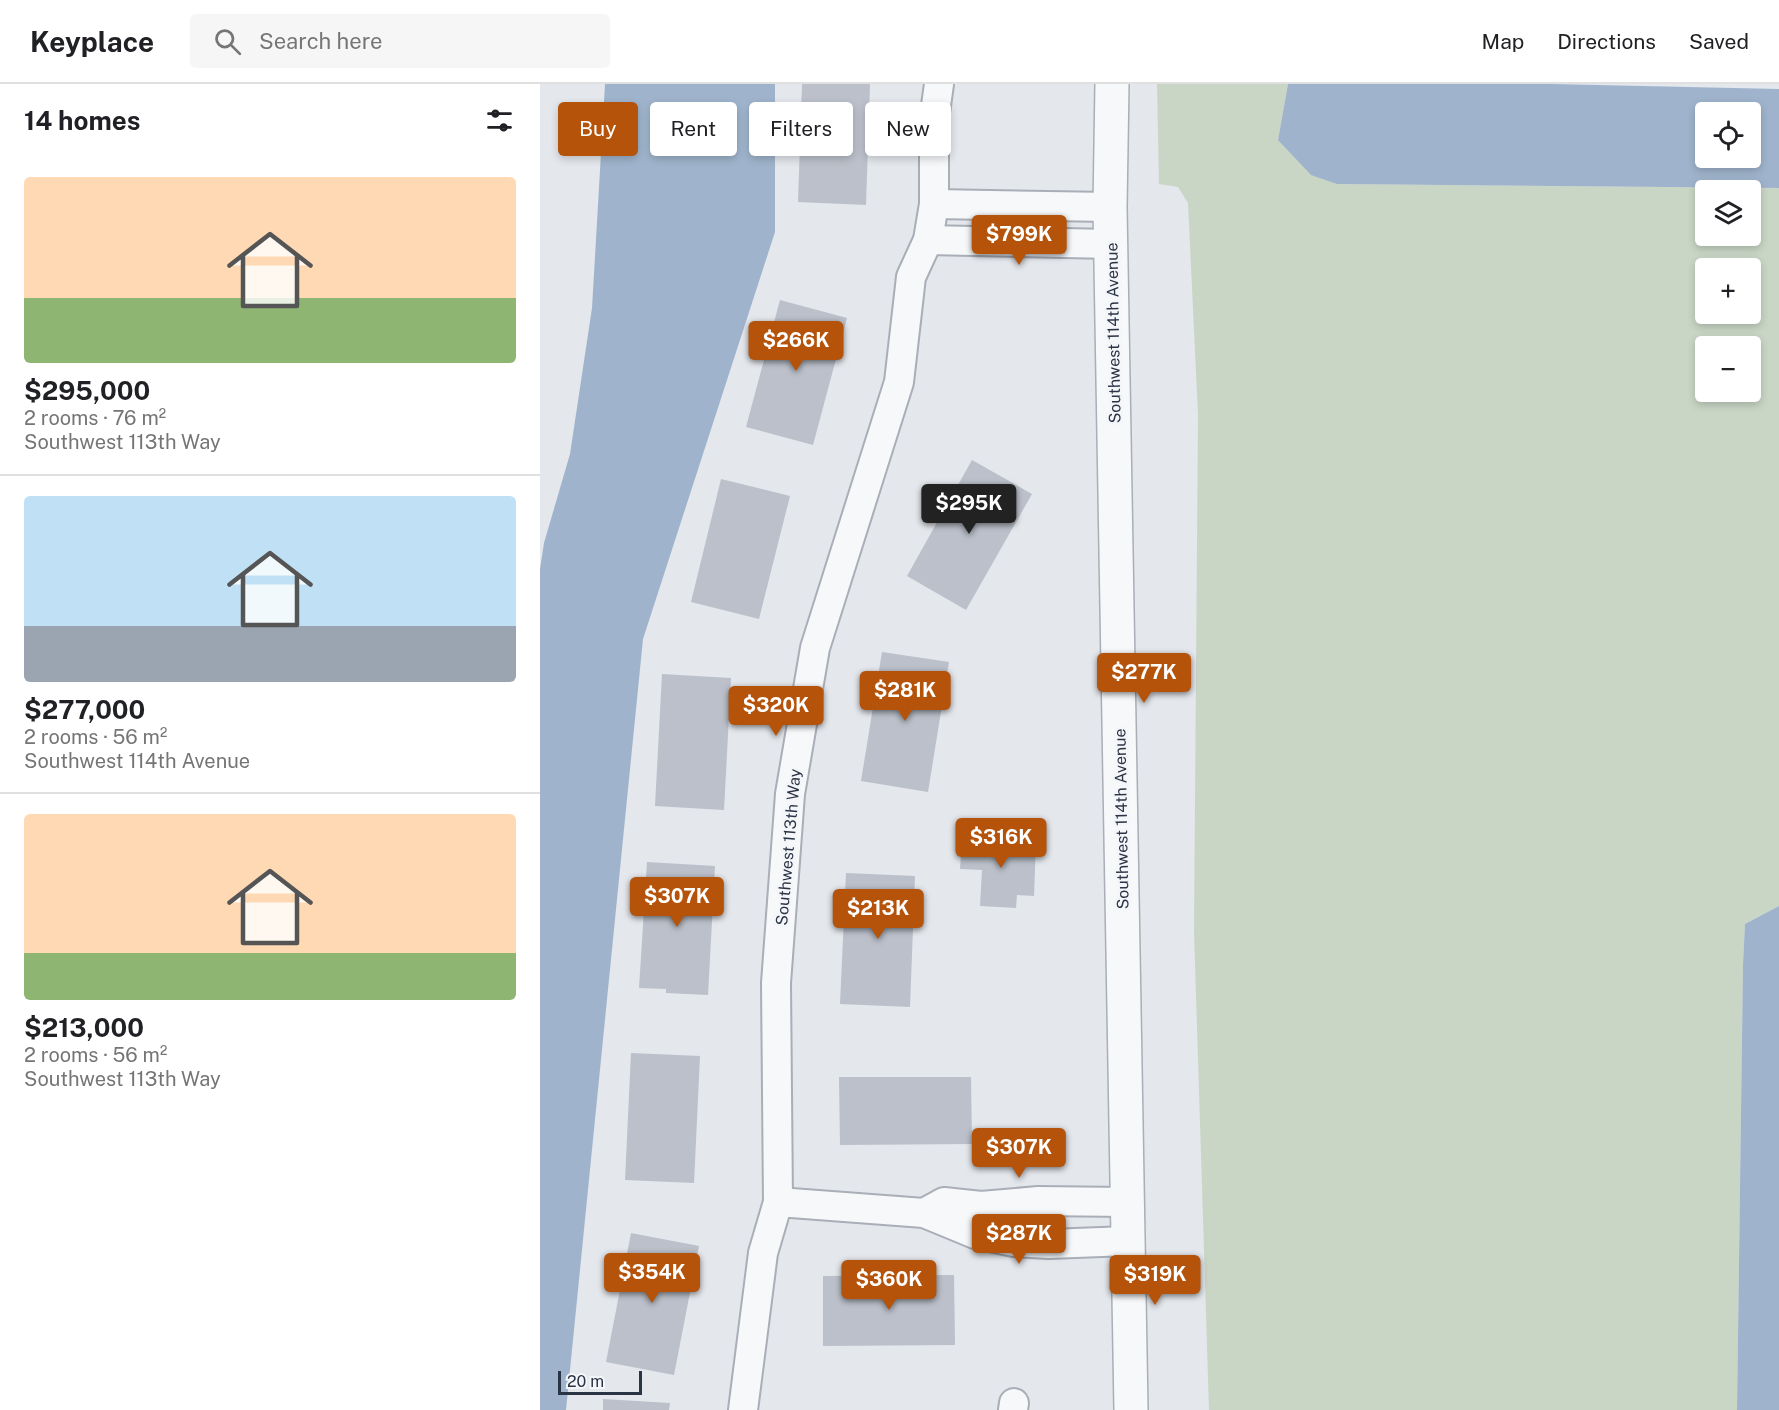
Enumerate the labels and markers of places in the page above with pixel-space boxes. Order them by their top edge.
pin: $799K [977,215,1061,266]
pin: $266K [754,321,838,372]
pin: $295K [927,484,1011,535]
pin: $277K [1102,653,1186,704]
pin: $281K [863,671,947,722]
pin: $320K [734,686,818,737]
pin: $316K [959,818,1043,869]
pin: $307K [635,877,719,928]
pin: $213K [836,889,920,940]
pin: $307K [977,1128,1061,1179]
pin: $287K [977,1214,1061,1265]
pin: $354K [610,1253,694,1304]
pin: $319K [1113,1255,1197,1306]
pin: $360K [847,1260,931,1311]

